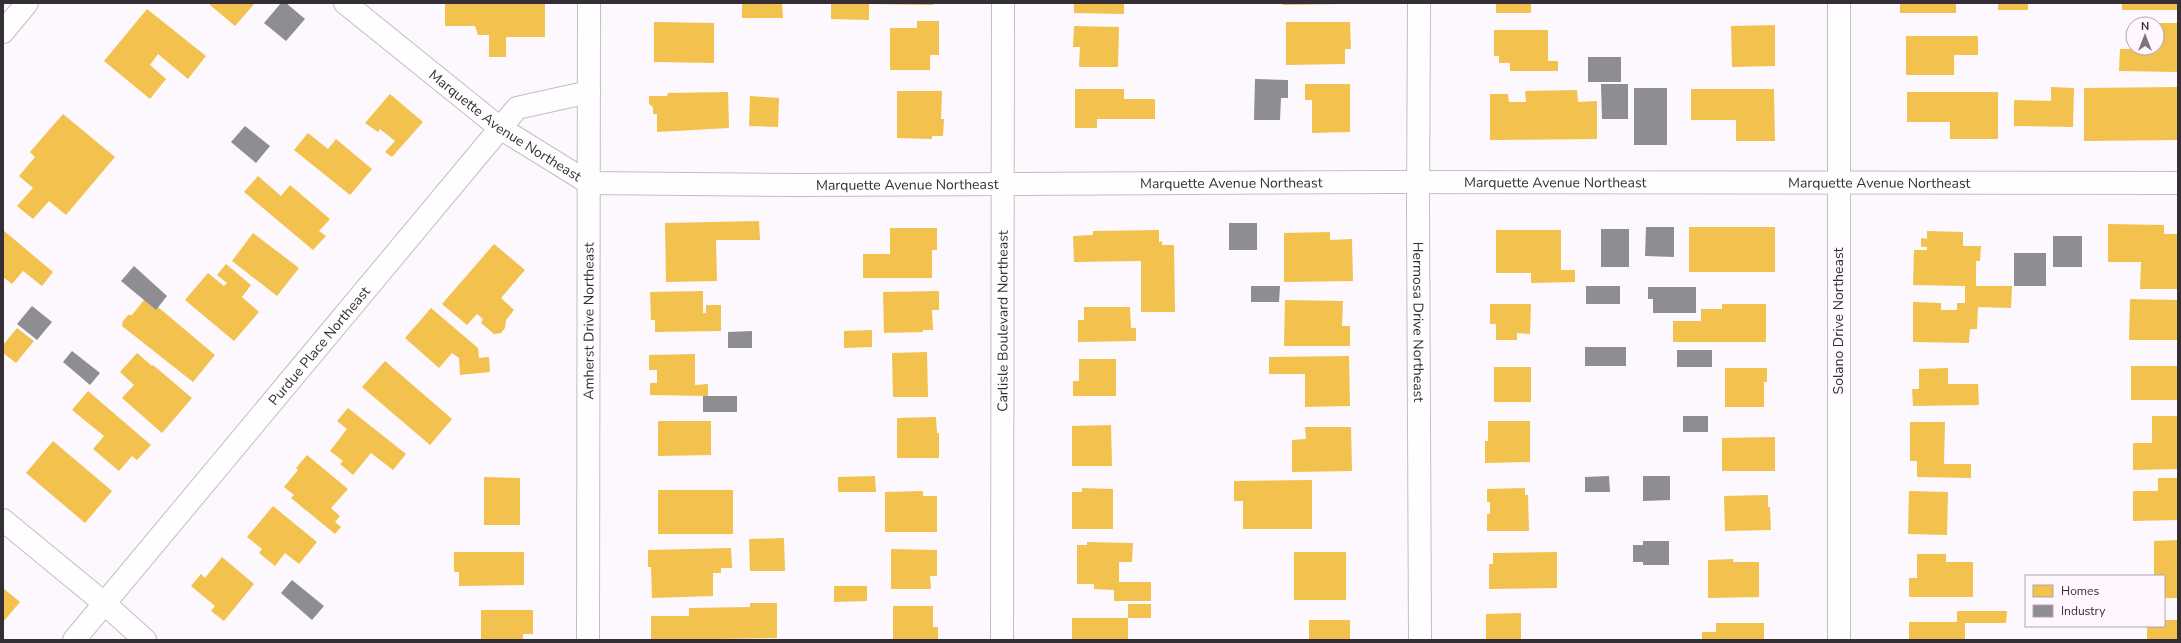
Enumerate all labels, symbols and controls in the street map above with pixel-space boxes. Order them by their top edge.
north arrow [2125,16,2165,56]
text: N [2141,19,2149,34]
street label: Marquette Avenue Northeast [425,65,585,186]
street label: Marquette Avenue Northeast [1140,173,1323,193]
street label: Marquette Avenue Northeast [1464,173,1647,192]
street label: Marquette Avenue Northeast [1788,173,1971,192]
street label: Marquette Avenue Northeast [816,174,999,194]
street label: Carlisle Boulevard Northeast [993,230,1012,412]
street label: Amherst Drive Northeast [579,242,598,400]
street label: Hermosa Drive Northeast [1409,242,1428,402]
street label: Solano Drive Northeast [1829,247,1848,394]
street label: Purdue Place Northeast [264,282,374,409]
legend [2025,575,2165,627]
text: Homes [2061,583,2099,599]
text: Industry [2061,603,2106,619]

